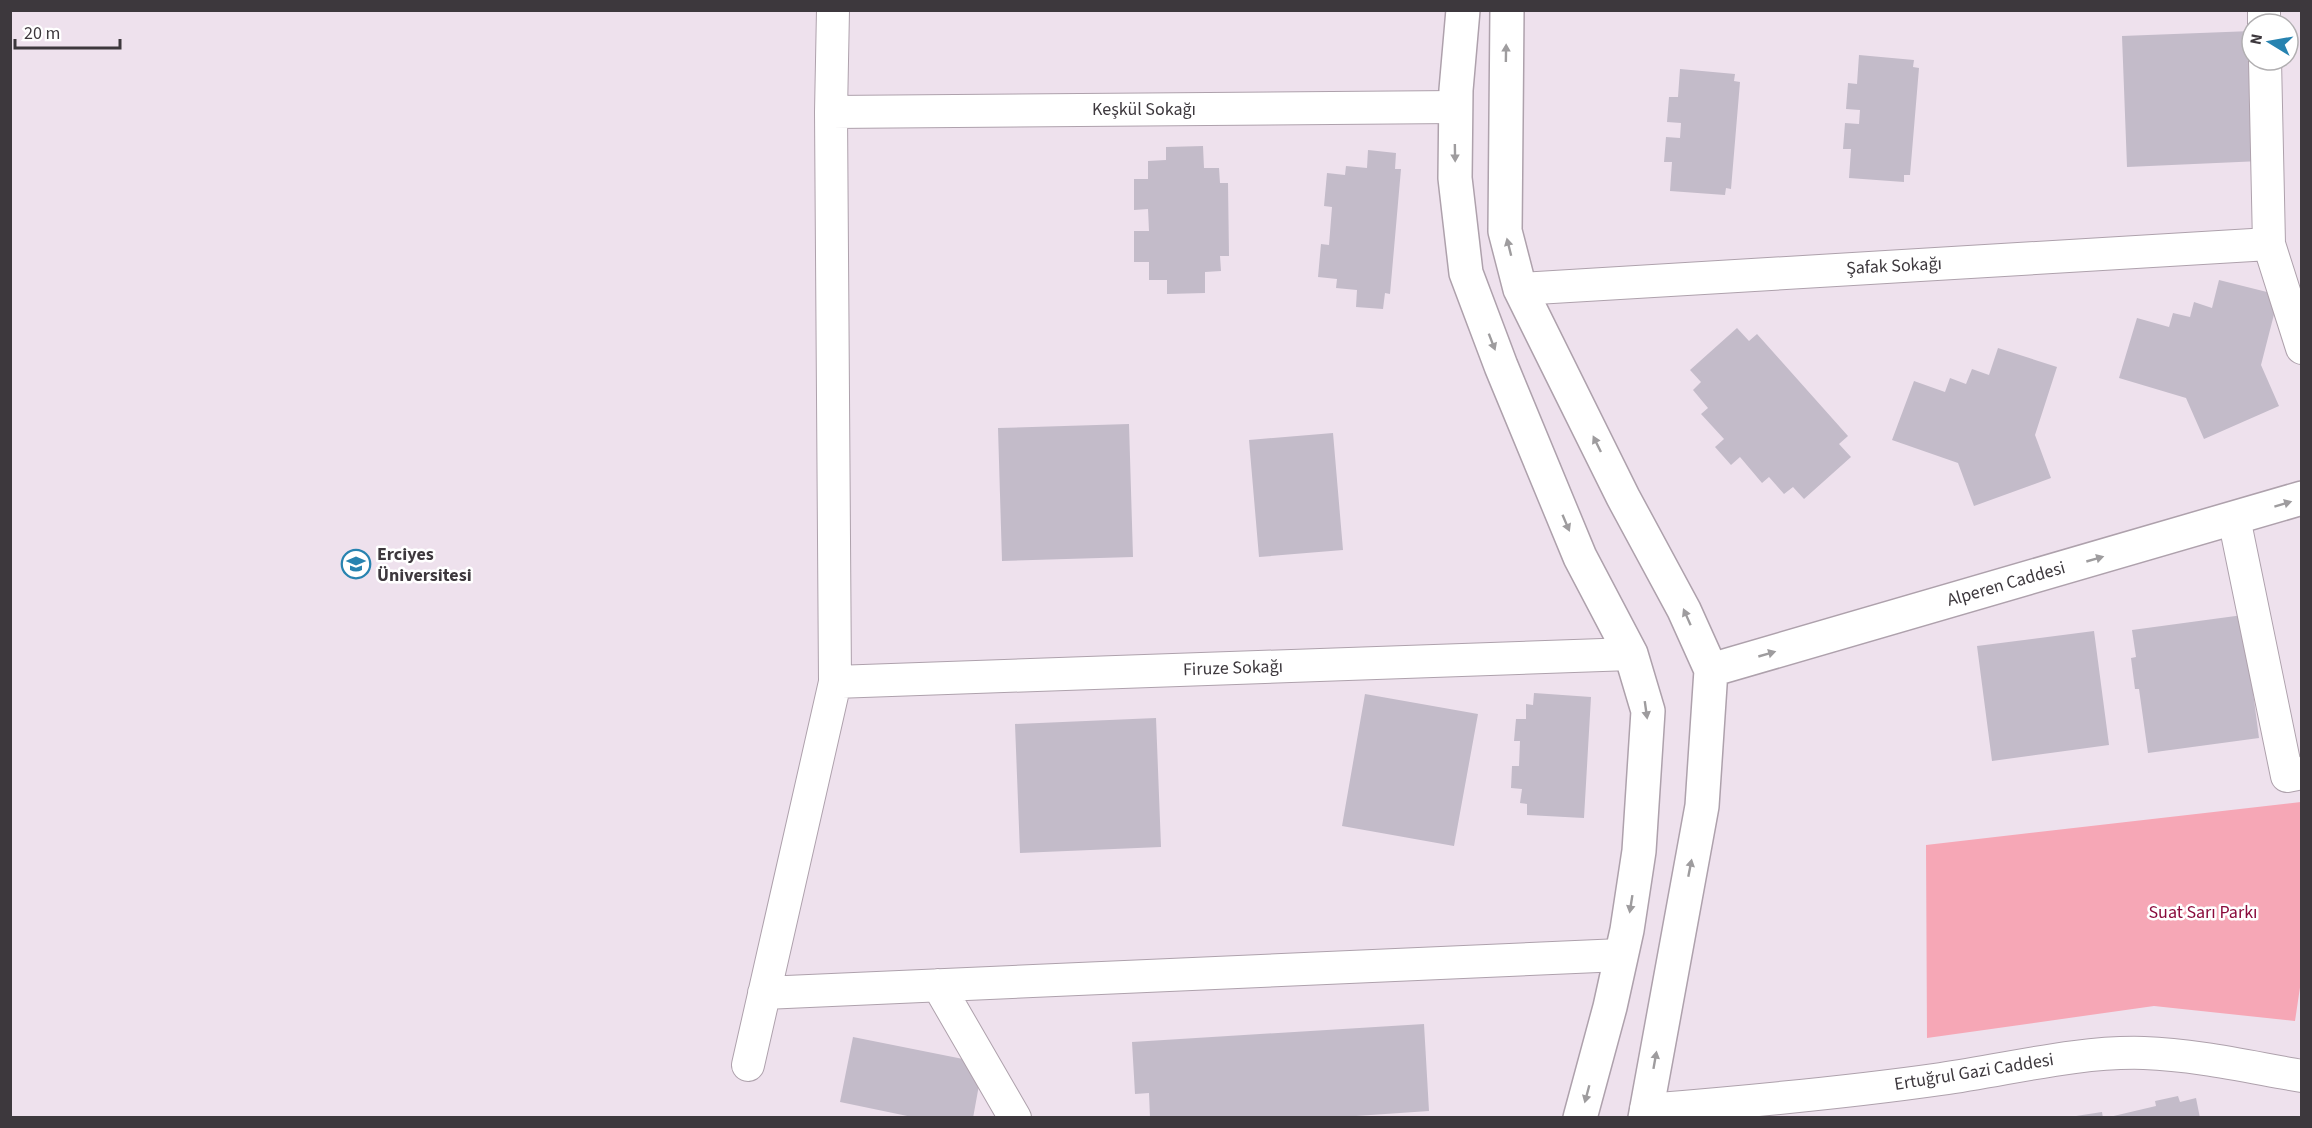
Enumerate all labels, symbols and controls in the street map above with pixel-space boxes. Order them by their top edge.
scale bar [15,12,120,50]
north arrow [2240,12,2300,72]
text: 20 m [24,21,60,46]
text: N [2244,32,2268,47]
one-way arrow [1501,43,1510,62]
street label: Keşkül Sokağı [1092,97,1196,122]
one-way arrow [1450,143,1460,162]
one-way arrow [1504,238,1514,256]
street label: Şafak Sokağı [1845,251,1943,281]
one-way arrow [1488,333,1497,351]
one-way arrow [1592,435,1602,453]
one-way arrow [2274,499,2292,508]
one-way arrow [1561,514,1570,531]
place label: Erciyes Üniversitesi [377,542,472,588]
school or university icon: Erciyes Üniversitesi [340,548,372,580]
one-way arrow [2086,553,2105,563]
street label: Alperen Caddesi [1944,555,2068,613]
one-way arrow [1683,608,1692,625]
one-way arrow [1758,649,1776,658]
street label: Firuze Sokağı [1183,654,1283,682]
one-way arrow [1641,701,1650,720]
one-way arrow [1686,858,1695,877]
one-way arrow [1626,895,1635,914]
park label: Suat Sarı Parkı [2149,900,2257,925]
street label: Ertuğrul Gazi Caddesi [1893,1047,2055,1097]
one-way arrow [1651,1050,1660,1069]
one-way arrow [1582,1085,1591,1103]

